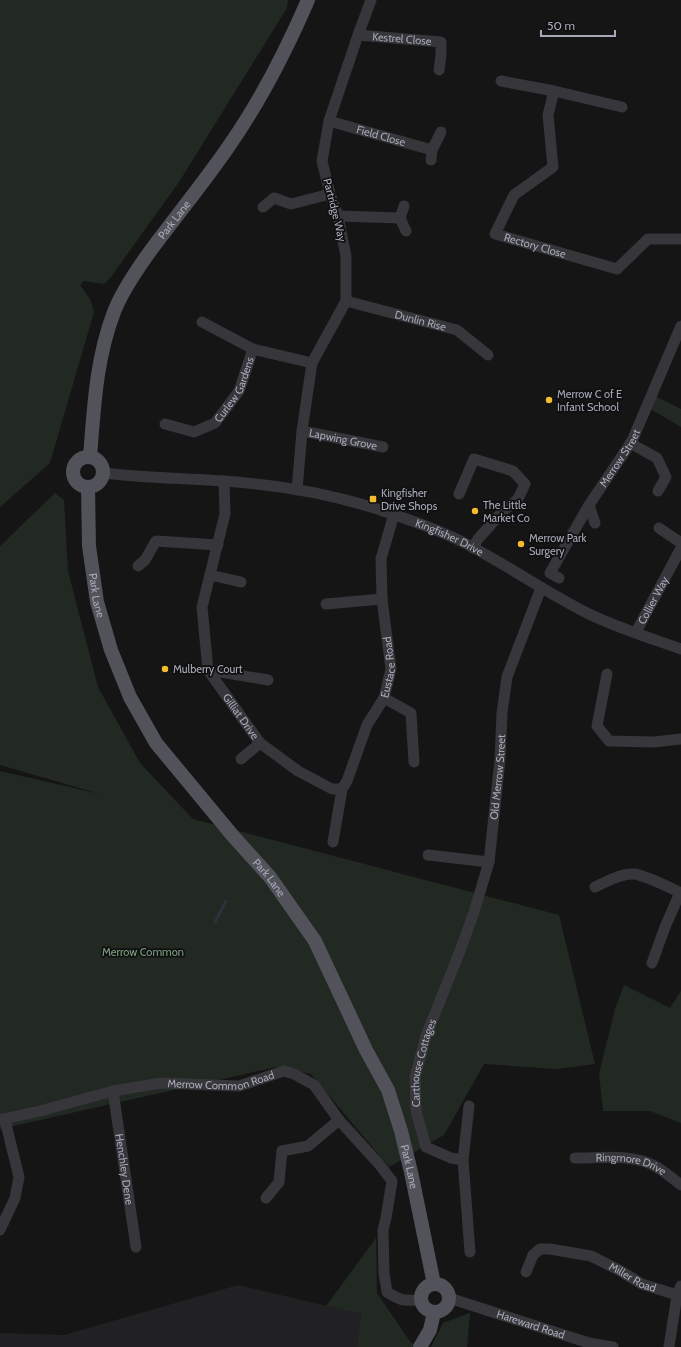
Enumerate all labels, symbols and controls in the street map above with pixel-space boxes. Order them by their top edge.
scale bar [541,12,615,38]
text: 50 m [547,18,575,33]
street label: Kestrel Close [372,29,432,48]
street label: Field Close [355,122,407,149]
street label: Partridge Way [320,177,350,244]
street label: Park Lane [155,197,194,242]
street label: Rectory Close [502,230,568,261]
street label: Dunlin Rise [393,307,448,334]
street label: Curlew Gardens [211,355,257,425]
place label: Merrow C of E Infant School [557,387,622,414]
marker: Merrow C of E Infant School [544,395,554,405]
street label: Lapwing Grove [308,426,379,453]
street label: Merrow Street [596,427,643,490]
place label: Kingfisher Drive Shops [381,486,438,513]
marker: Kingfisher Drive Shops [368,494,378,504]
place label: The Little Market Co [483,498,530,525]
marker: The Little Market Co [470,506,480,516]
street label: Kingfisher Drive [414,516,486,559]
place label: Merrow Park Surgery [529,531,587,558]
marker: Merrow Park Surgery [516,539,526,549]
street label: Park Lane [86,572,108,620]
street label: Collier Way [634,573,672,627]
street label: Eustace Road [377,636,398,699]
place label: Mulberry Court [173,662,243,676]
marker: Mulberry Court [160,664,170,674]
street label: Gilliat Drive [220,691,262,742]
street label: Old Merrow Street [487,734,508,820]
street label: Park Lane [250,856,289,900]
park label: Merrow Common [102,945,184,959]
street label: Carthouse Cottages [408,1016,439,1107]
street label: Merrow Common Road [167,1068,276,1093]
street label: Henchley Dene [112,1133,137,1206]
street label: Park Lane [398,1143,421,1190]
street label: Ringmore Drive [596,1150,669,1178]
street label: Miller Road [607,1259,658,1295]
street label: Hareward Road [495,1307,567,1342]

